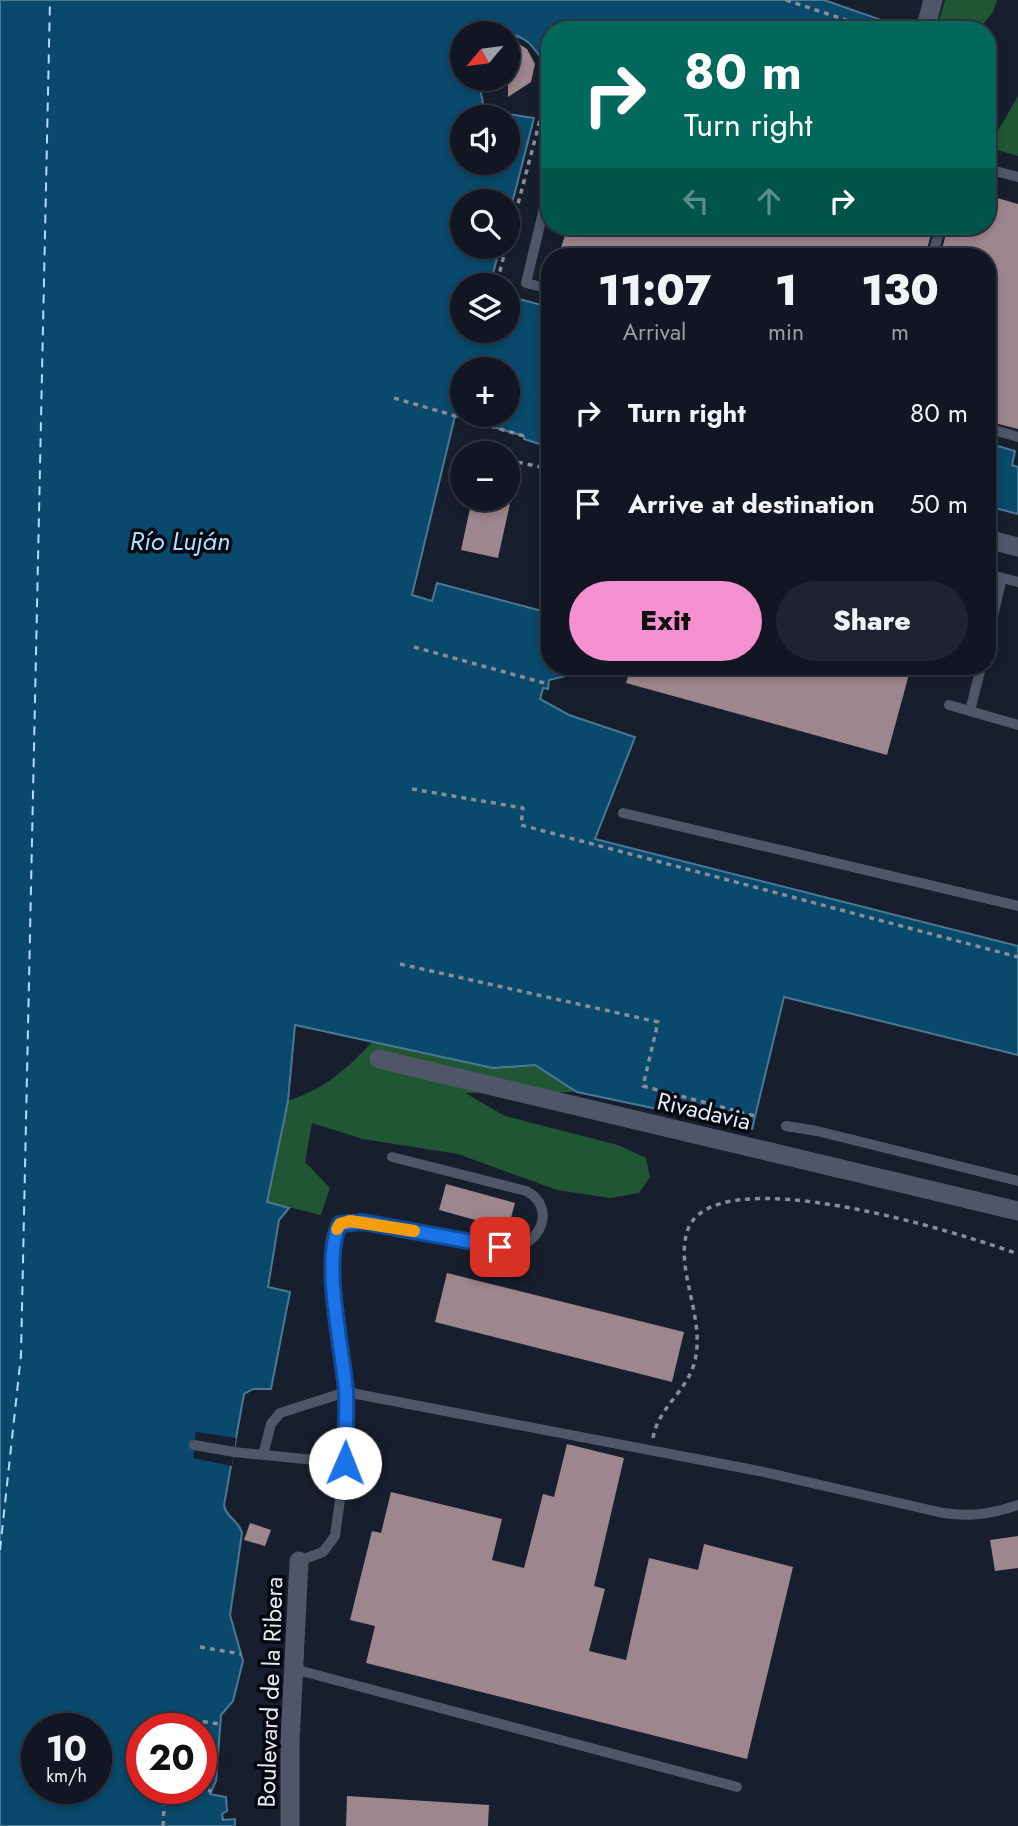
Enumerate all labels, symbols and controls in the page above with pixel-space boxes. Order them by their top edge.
north arrow [450,21,520,91]
map controls [450,21,520,511]
text: 80 m [684,37,802,107]
icon: right [569,49,660,140]
text: Turn right [684,102,813,148]
button: sound [450,105,520,175]
icon: left [677,182,715,220]
icon: ahead [750,182,788,220]
icon: right [823,182,861,220]
button: search [450,189,520,259]
text: 11:07 [598,260,711,321]
text: 1 [775,260,797,321]
text: 130 [861,260,939,321]
button: layers [450,273,520,343]
text: Arrival [623,315,686,349]
text: min [768,315,804,349]
text: m [891,315,909,349]
button: + [450,357,520,427]
icon: right [569,394,607,432]
text: Turn right [628,394,746,432]
text: 80 m [910,394,968,432]
button: − [450,441,520,511]
icon: arrive [569,485,607,523]
text: Arrive at destination [628,485,875,523]
text: 50 m [910,485,968,523]
water label: Río Luján [130,522,230,560]
button: Exit [569,581,762,661]
button: Share [776,581,968,661]
street label: Rivadavia [654,1083,754,1139]
pin [470,1217,530,1277]
icon: arrive [481,1228,519,1266]
position arrow [308,1426,382,1500]
street label: Boulevard de la Ribera [248,1576,292,1808]
speed limit sign: 20 [126,1713,217,1804]
text: 10 [46,1724,87,1774]
text: km/h [46,1763,87,1789]

